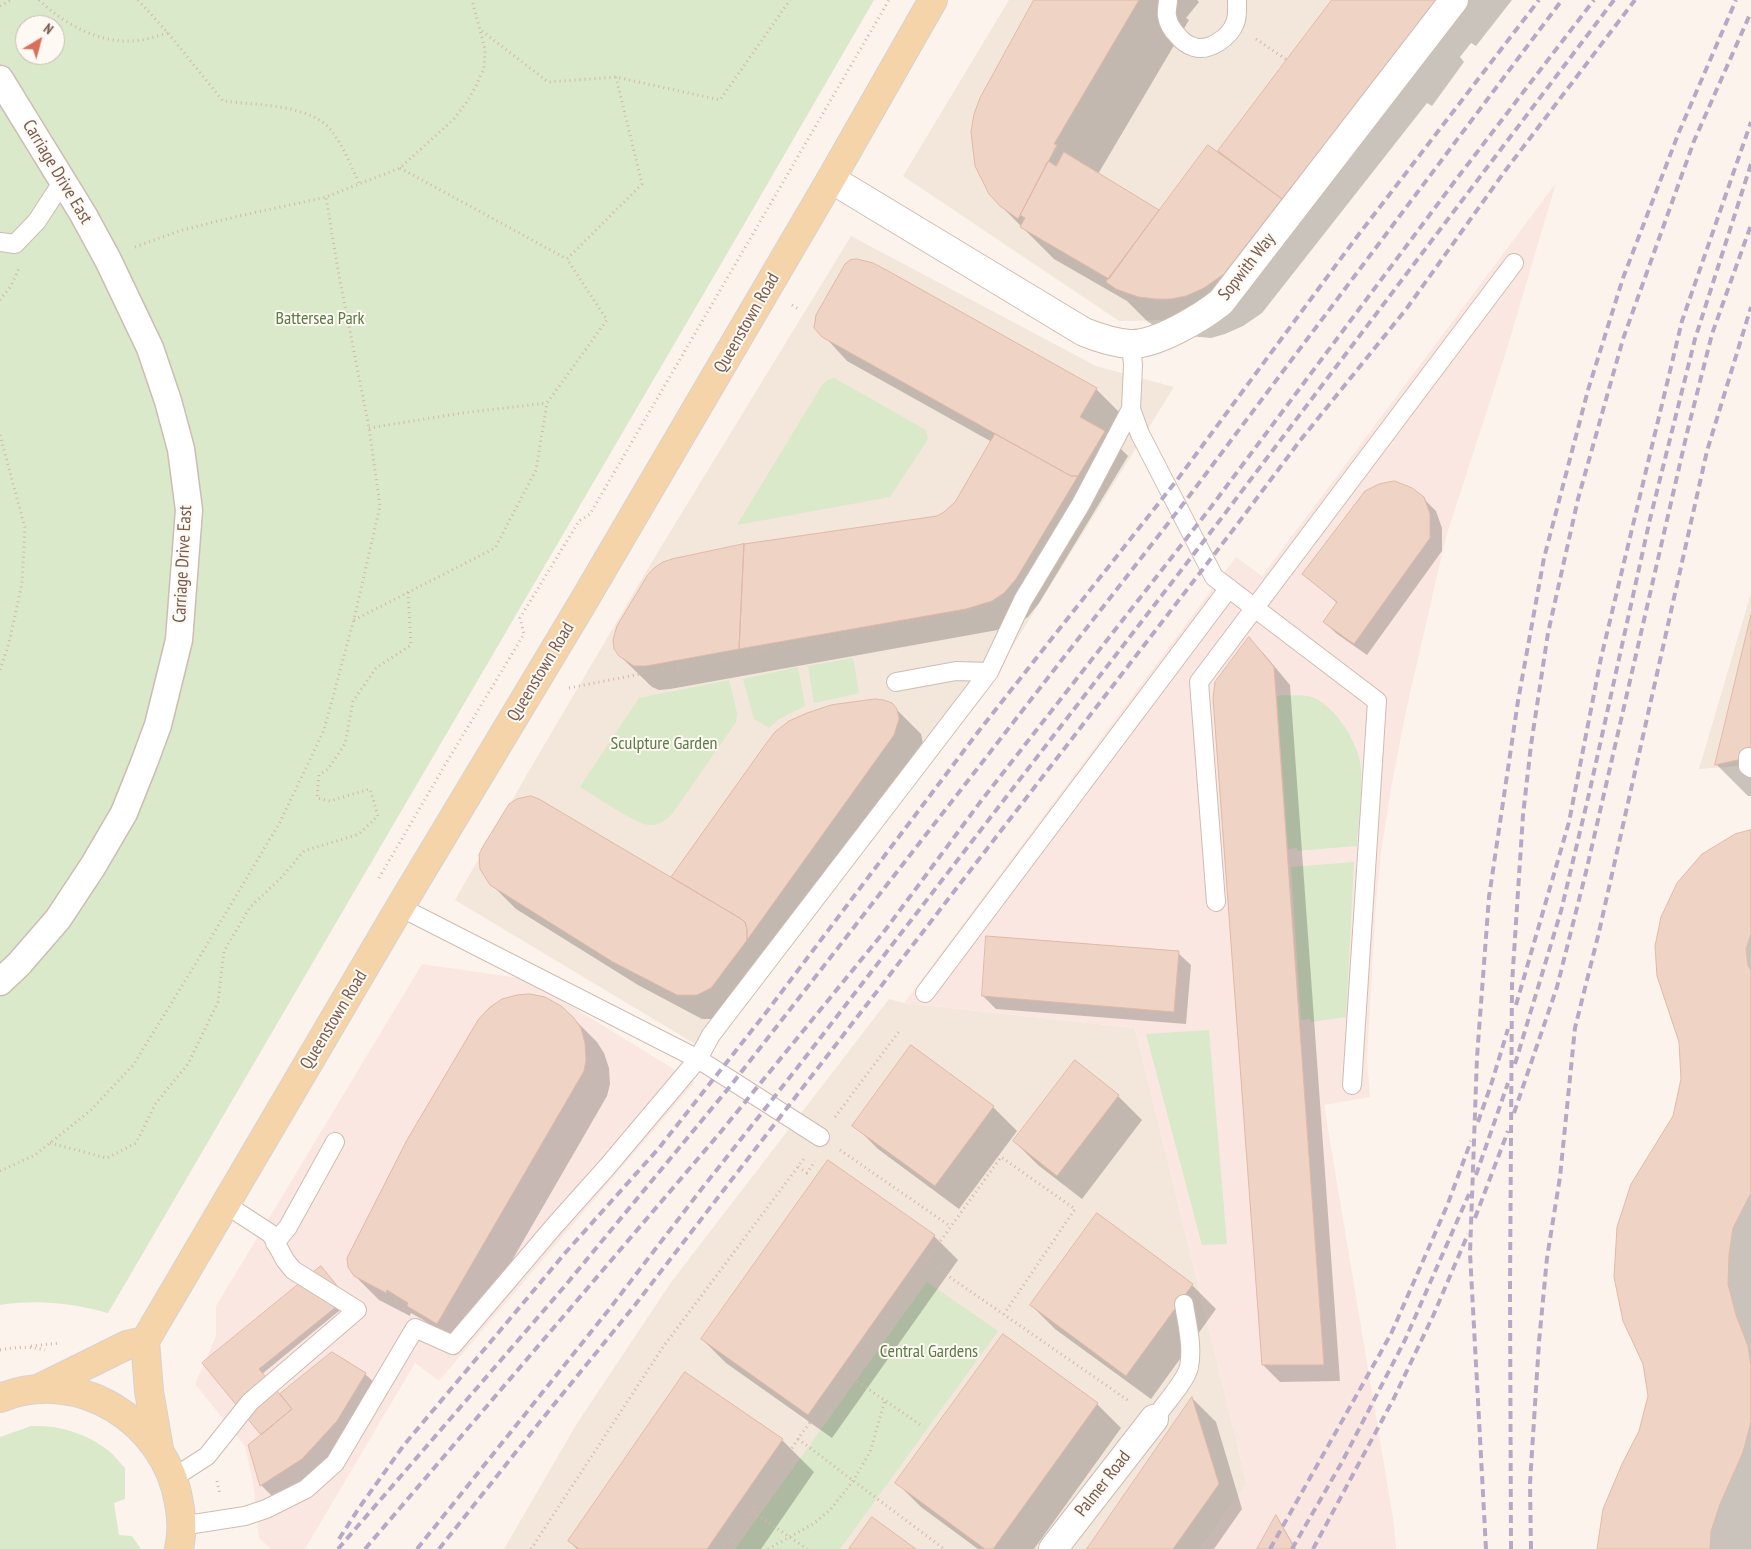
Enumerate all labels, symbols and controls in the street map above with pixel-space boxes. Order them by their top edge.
north arrow [15,15,65,65]
text: N [40,19,57,38]
street label: Carriage Drive East [17,116,97,228]
street label: Sopwith Way [1214,229,1280,305]
street label: Queenstown Road [710,269,784,377]
park label: Battersea Park [275,308,365,330]
street label: Carriage Drive East [169,505,197,623]
street label: Queenstown Road [503,618,579,726]
park label: Sculpture Garden [610,733,718,755]
street label: Queenstown Road [296,966,372,1074]
park label: Central Gardens [880,1341,978,1363]
street label: Palmer Road [1071,1447,1135,1521]

